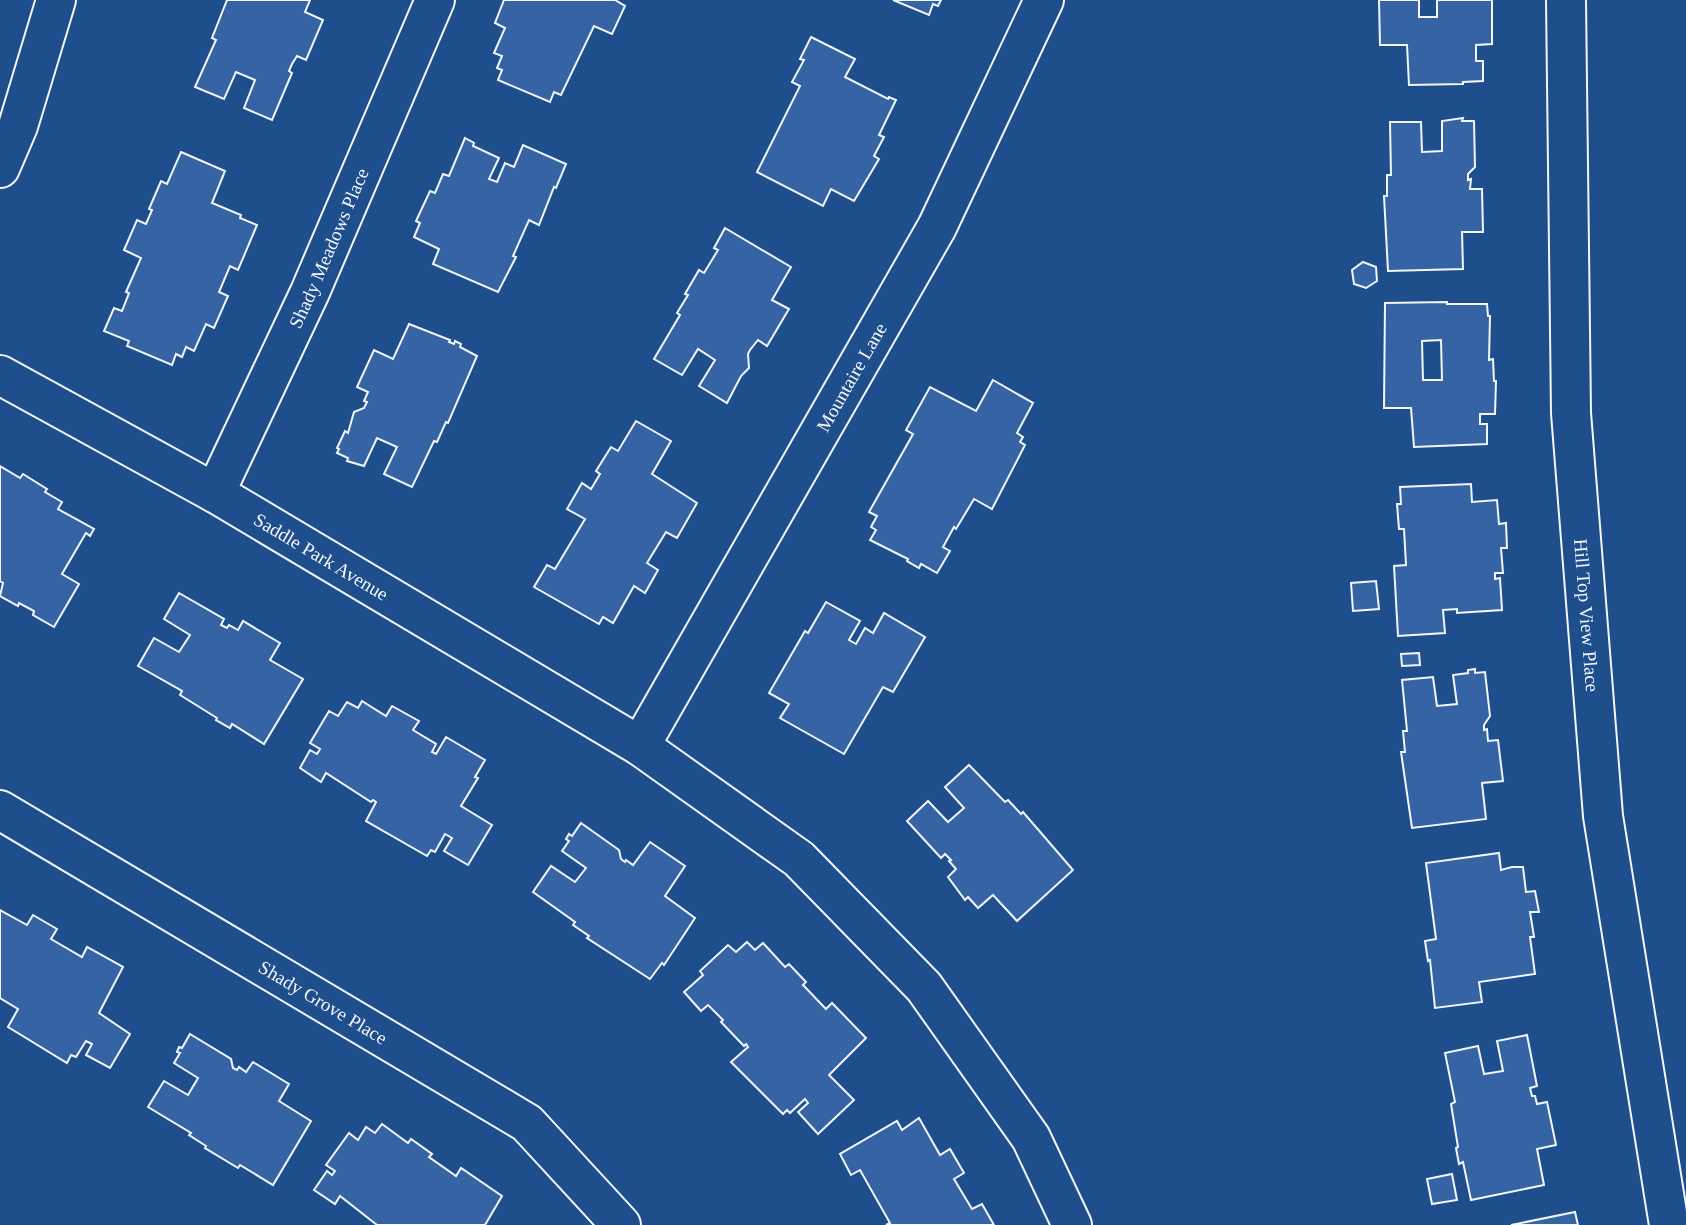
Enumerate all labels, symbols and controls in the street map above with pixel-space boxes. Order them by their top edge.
street label: Shady Meadows Place [284,165,372,331]
street label: Mountaire Lane [812,319,890,435]
street label: Saddle Park Avenue [250,508,392,604]
street label: Hill Top View Place [1571,538,1604,693]
street label: Shady Grove Place [255,956,391,1048]

